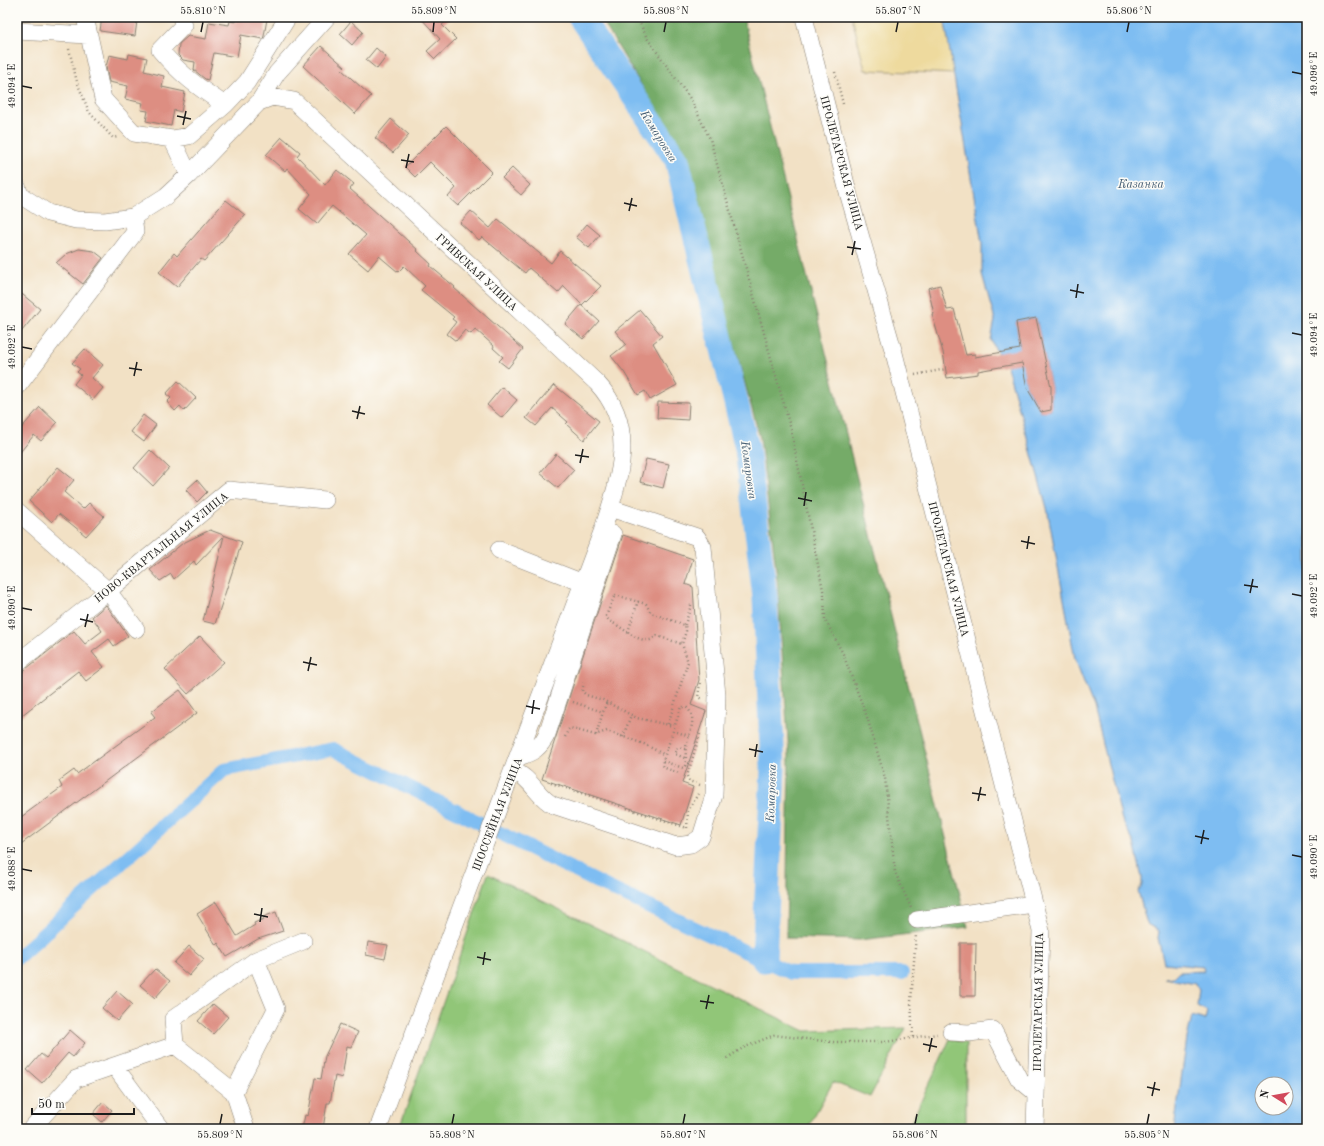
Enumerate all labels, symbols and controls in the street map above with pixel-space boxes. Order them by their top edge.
text: 55.810°N [180,6,226,16]
text: 55.809°N [411,6,457,16]
text: 55.808°N [643,6,689,16]
text: 55.807°N [875,6,921,16]
text: 55.806°N [1106,6,1152,16]
text: 49.096°E [1309,52,1319,96]
text: 49.094°E [7,64,17,108]
street label: ПРОЛЕТАРСКАЯ УЛИЦА [817,95,864,233]
water label: Комаровка [637,108,679,165]
water label: Казанка [1117,179,1165,191]
street label: ГРИВСКАЯ УЛИЦА [433,233,519,314]
text: 49.094°E [1309,313,1319,357]
text: 49.092°E [7,325,17,369]
water label: Комаровка [738,439,758,501]
street label: НОВО-КВАРТАЛЬНАЯ УЛИЦА [93,491,231,605]
street label: ПРОЛЕТАРСКАЯ УЛИЦА [925,501,970,639]
text: 49.092°E [1309,574,1319,618]
text: 49.090°E [7,586,17,630]
street label: ШОССЕЙНАЯ УЛИЦА [470,755,525,873]
water label: Комаровка [765,763,779,824]
text: 49.090°E [1309,835,1319,879]
text: 49.088°E [7,847,17,891]
street label: ПРОЛЕТАРСКАЯ УЛИЦА [1033,932,1046,1072]
north arrow [1254,1076,1294,1116]
text: N [1259,1089,1272,1100]
scale bar [32,1090,134,1116]
text: 50 m [38,1098,65,1111]
text: 55.809°N [197,1130,243,1140]
text: 55.808°N [429,1130,475,1140]
text: 55.807°N [660,1130,706,1140]
text: 55.806°N [892,1130,938,1140]
text: 55.805°N [1124,1130,1170,1140]

